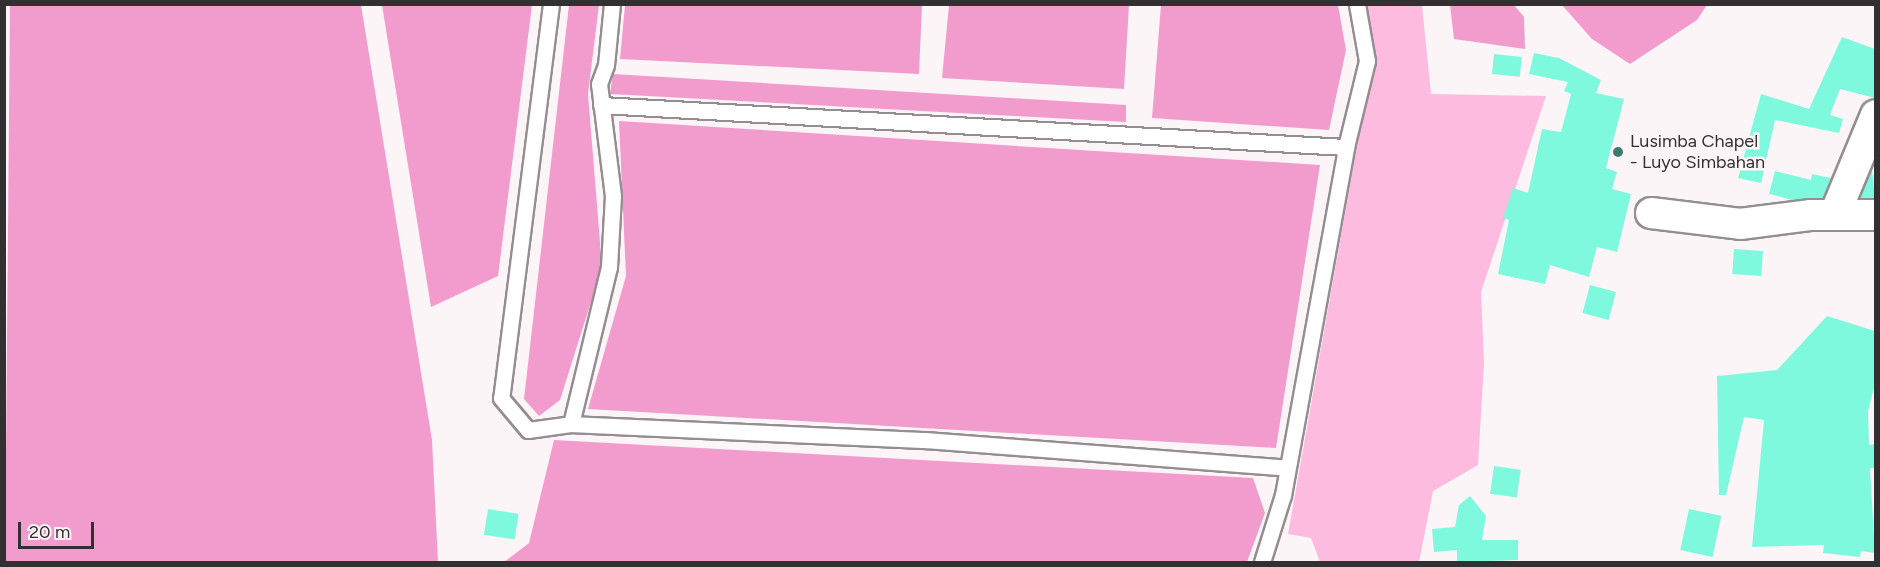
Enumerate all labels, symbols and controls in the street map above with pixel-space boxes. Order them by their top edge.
place label: Lusimba Chapel - Luyo Simbahan [1630,131,1765,174]
marker: Lusimba Chapel - Luyo Simbahan [1611,145,1625,159]
scale bar [21,510,98,548]
text: 20 m [29,521,70,543]

